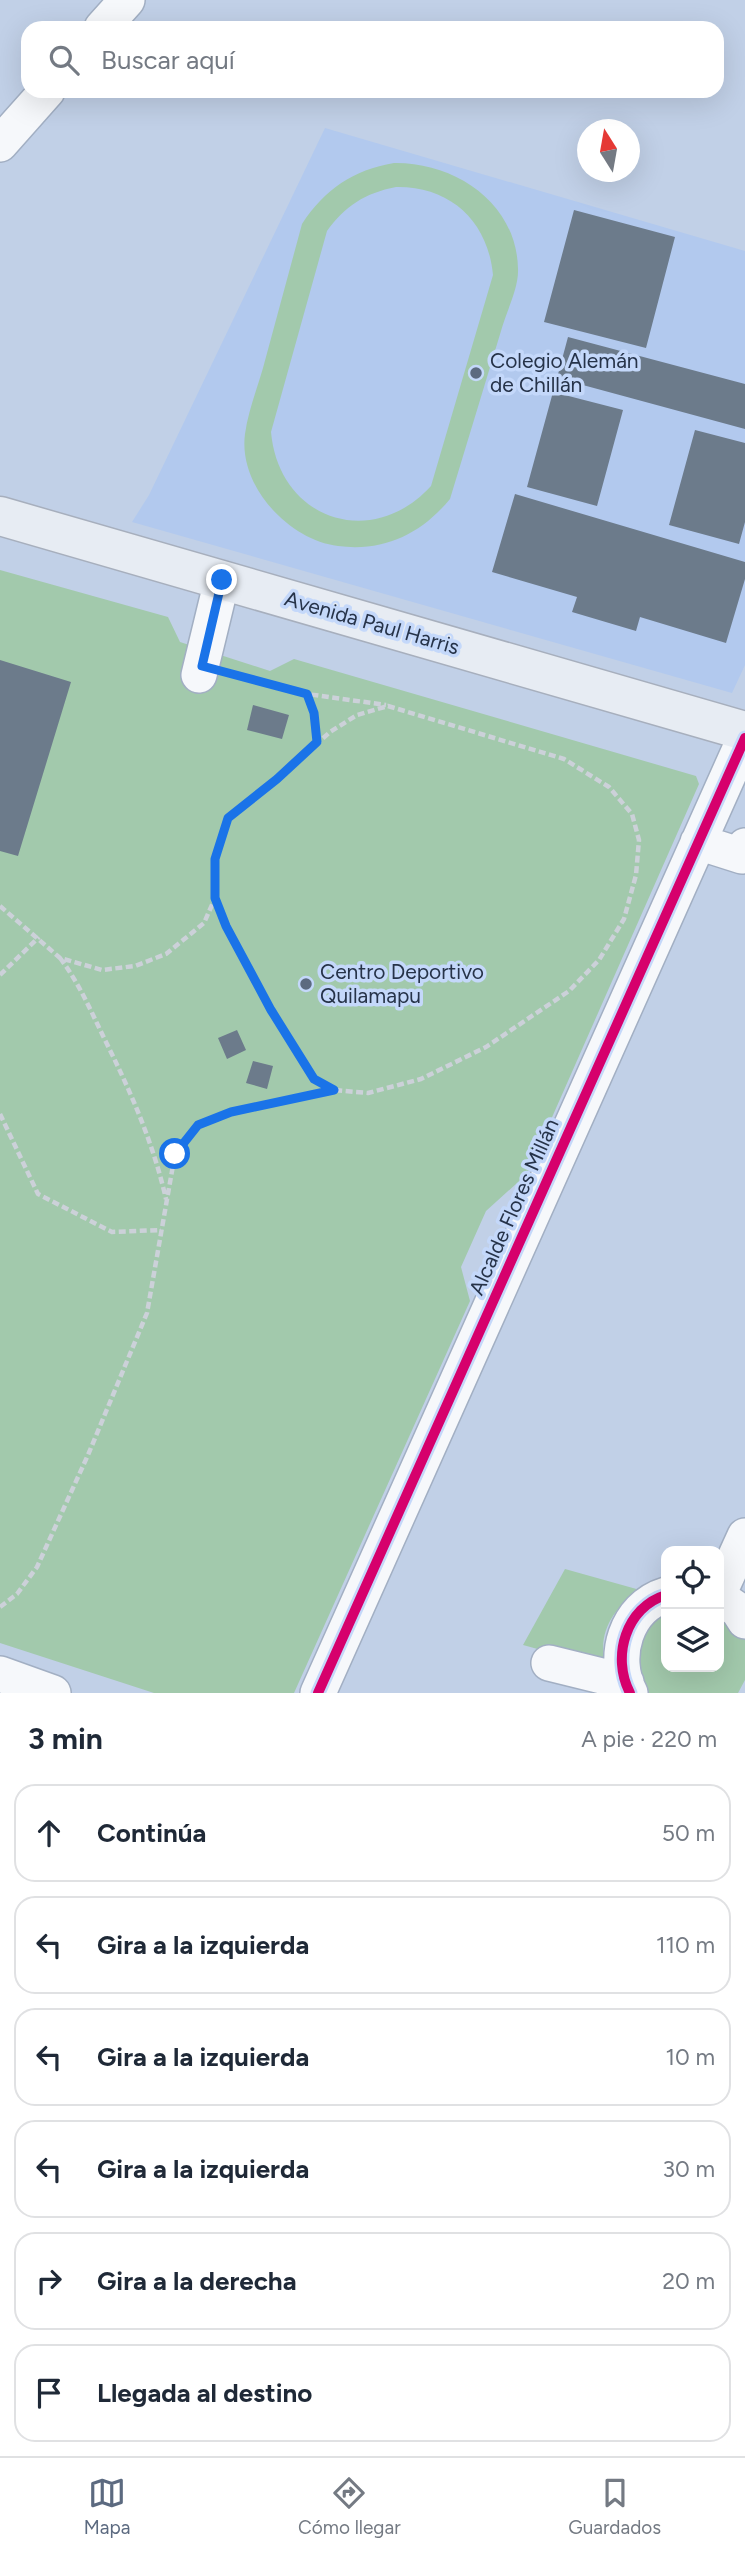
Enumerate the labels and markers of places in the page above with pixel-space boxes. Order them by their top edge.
place label: Colegio Alemán de Chillán [490,348,639,397]
marker: Colegio Alemán de Chillán [468,365,484,381]
place label: Centro Deportivo Quilamapu [320,959,484,1008]
marker: Centro Deportivo Quilamapu [298,976,314,992]

